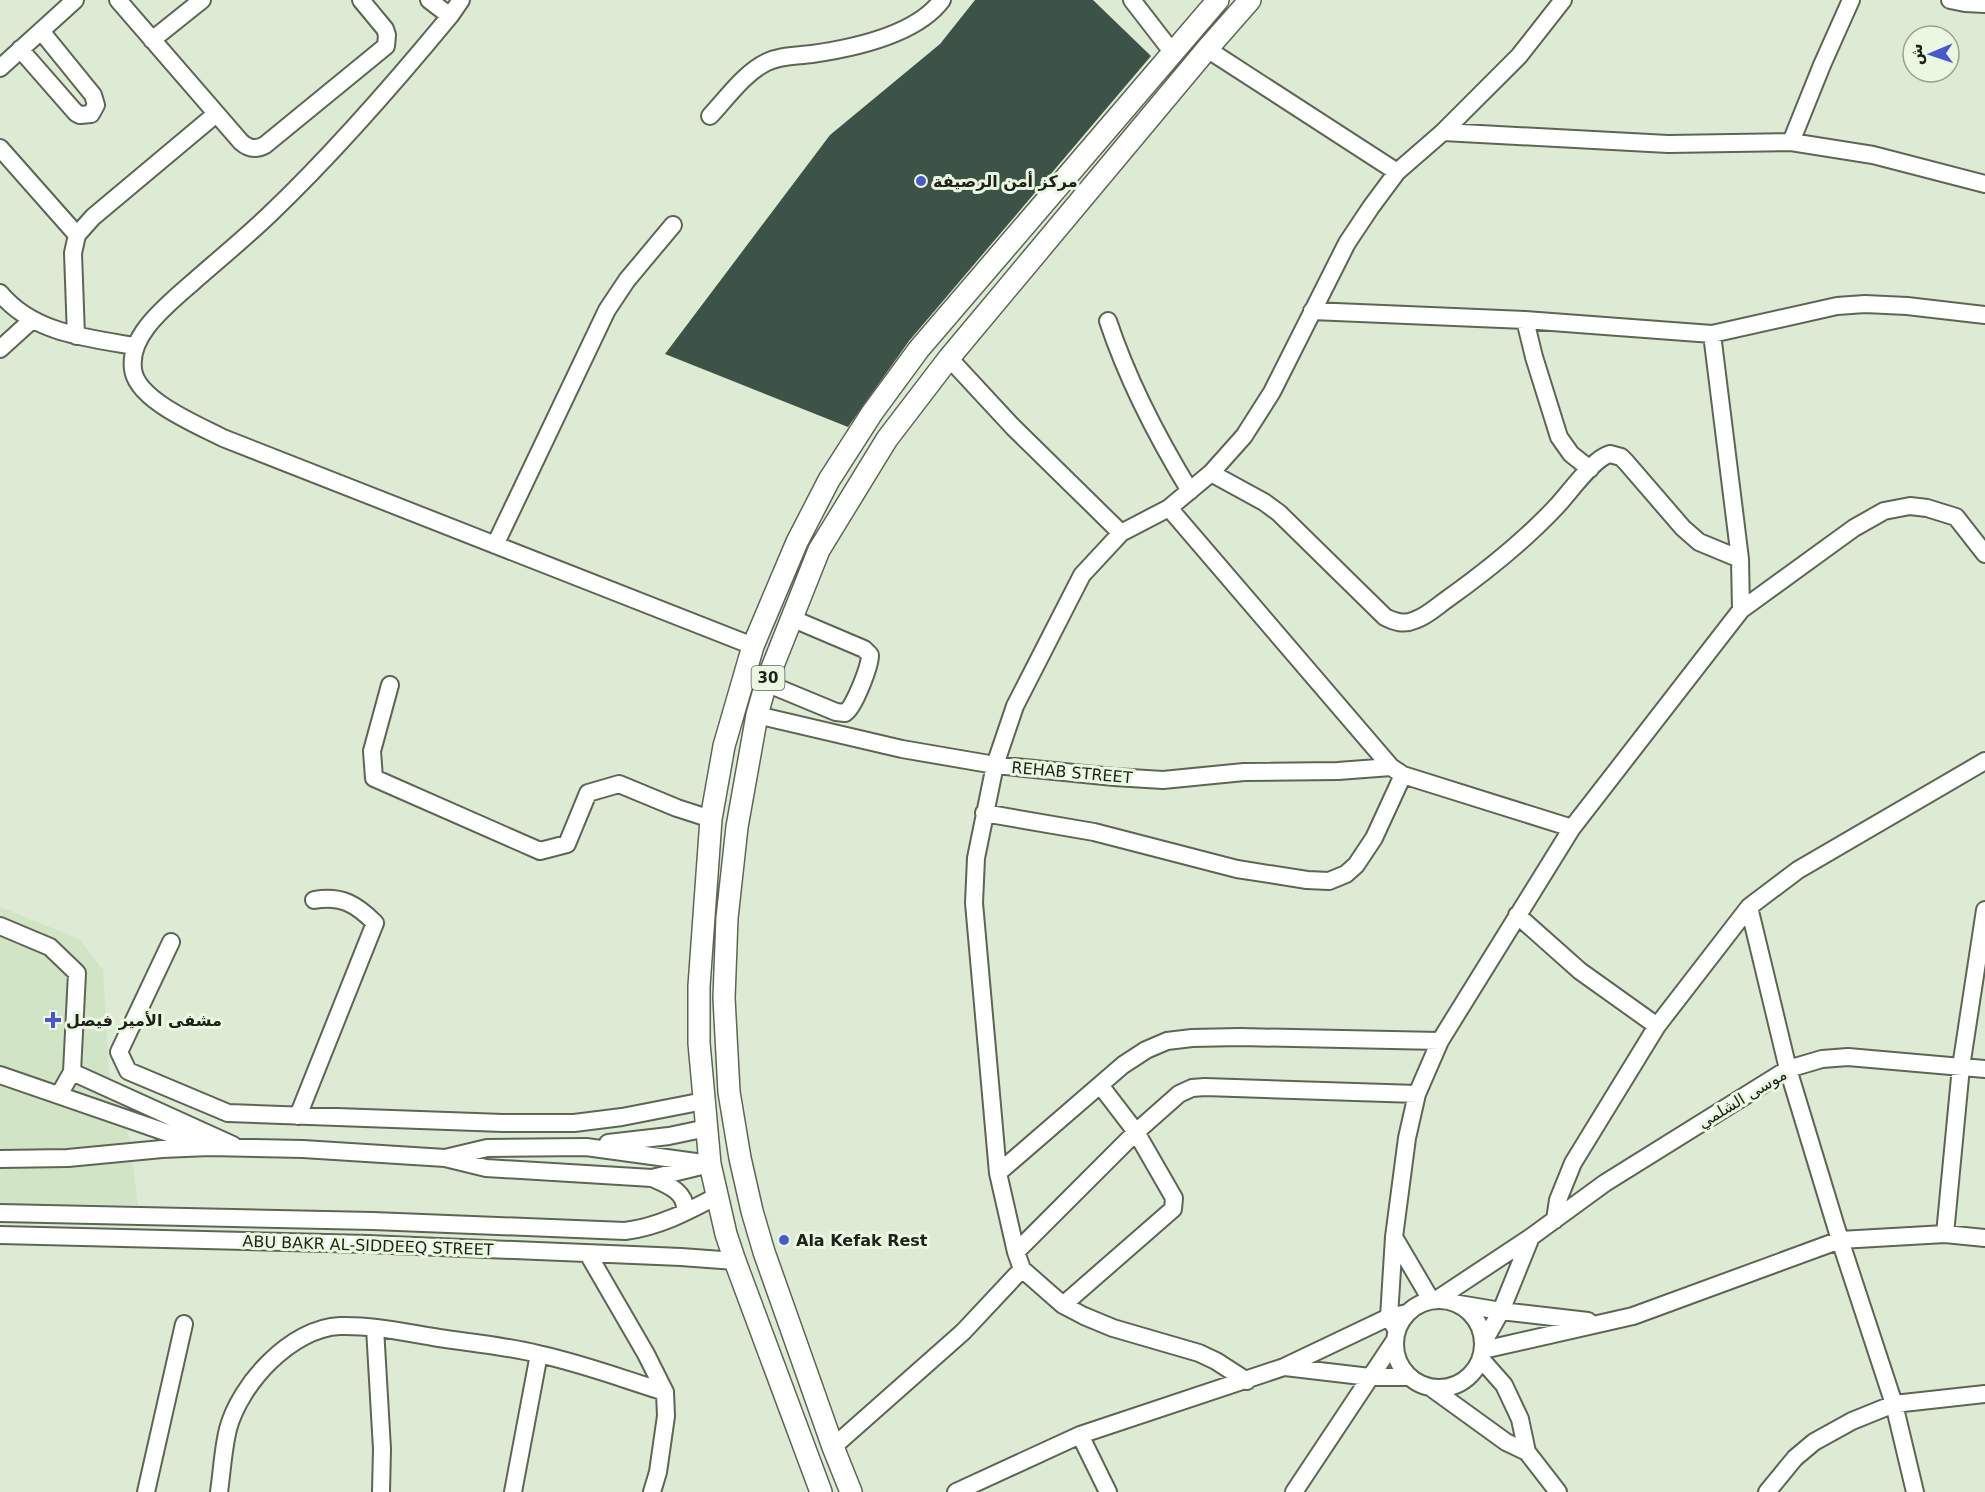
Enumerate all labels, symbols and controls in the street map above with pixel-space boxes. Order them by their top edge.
north arrow [1901,24,1961,84]
text: ش [1907,43,1926,66]
place label: مركز أمن الرصيفة [933,171,1078,191]
marker: مركز أمن الرصيفة [914,174,928,188]
road number: 30 [752,666,784,690]
street label: REHAB STREET [1011,758,1133,787]
marker: مشفى الأمير فيصل [44,1011,62,1029]
place label: مشفى الأمير فيصل [66,1011,222,1030]
street label: موسى الشلمي [1694,1064,1791,1133]
place label: Ala Kefak Rest [796,1231,928,1250]
street label: ABU BAKR AL-SIDDEEQ STREET [242,1232,494,1259]
marker: Ala Kefak Rest [777,1233,791,1247]

